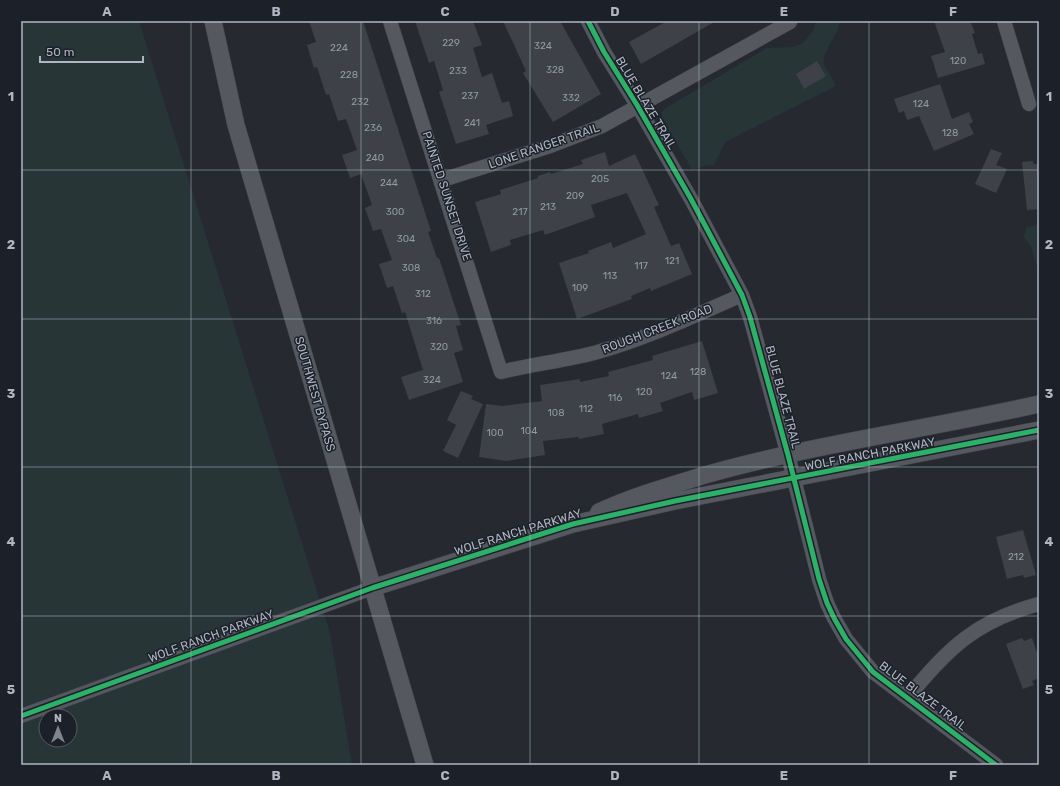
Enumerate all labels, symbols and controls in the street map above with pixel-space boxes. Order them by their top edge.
text: A [102,4,112,19]
text: B [271,4,281,19]
text: C [440,4,450,19]
text: D [610,4,620,19]
text: E [780,4,788,19]
text: F [949,4,957,19]
house number: 229 [442,37,460,49]
scale bar [40,38,143,64]
house number: 324 [534,40,552,52]
house number: 224 [330,42,348,54]
text: 50 m [46,45,74,59]
street label: BLUE BLAZE TRAIL [613,54,679,152]
house number: 120 [950,55,966,67]
house number: 328 [546,64,564,76]
house number: 233 [449,65,467,77]
house number: 228 [340,69,358,81]
text: 1 [8,89,14,104]
text: 1 [1046,89,1052,104]
house number: 237 [461,90,479,102]
house number: 332 [562,92,580,104]
house number: 232 [351,96,369,108]
house number: 124 [913,98,929,110]
house number: 241 [464,117,480,129]
street label: LONE RANGER TRAIL [487,120,602,172]
house number: 236 [364,122,382,134]
house number: 128 [942,127,958,139]
street label: PAINTED SUNSET DRIVE [419,129,475,263]
house number: 240 [366,152,384,164]
house number: 205 [591,173,609,185]
house number: 244 [380,177,398,189]
house number: 209 [566,190,584,202]
house number: 213 [540,201,556,213]
house number: 300 [386,206,404,218]
house number: 217 [512,206,528,218]
house number: 304 [397,233,415,245]
text: 2 [7,237,15,252]
text: 2 [1045,237,1053,252]
house number: 121 [665,255,679,267]
house number: 117 [634,260,648,272]
house number: 308 [402,262,420,274]
house number: 113 [603,270,617,282]
house number: 109 [572,282,588,294]
house number: 312 [415,288,431,300]
street label: ROUGH CREEK ROAD [600,302,714,356]
house number: 316 [426,315,442,327]
street label: SOUTHWEST BYPASS [292,335,338,453]
house number: 320 [430,341,448,353]
street label: BLUE BLAZE TRAIL [763,344,804,450]
house number: 128 [690,366,706,378]
house number: 124 [661,370,677,382]
house number: 324 [423,374,441,386]
text: 3 [7,386,16,401]
house number: 120 [636,386,652,398]
text: 3 [1045,386,1054,401]
house number: 116 [608,392,622,404]
house number: 112 [579,403,593,415]
house number: 108 [548,407,565,419]
house number: 104 [521,425,537,437]
house number: 100 [487,427,503,439]
street label: WOLF RANCH PARKWAY [804,434,937,474]
street label: WOLF RANCH PARKWAY [453,506,584,558]
text: 4 [7,534,16,549]
text: 4 [1045,534,1054,549]
house number: 212 [1008,551,1024,563]
street label: WOLF RANCH PARKWAY [146,607,276,665]
street label: BLUE BLAZE TRAIL [876,659,970,734]
text: 5 [7,682,15,697]
text: 5 [1045,682,1053,697]
north arrow [38,708,78,748]
text: N [54,712,62,725]
text: A [102,768,112,783]
text: B [271,768,281,783]
text: C [440,768,450,783]
text: D [610,768,620,783]
text: E [780,768,788,783]
text: F [949,768,957,783]

